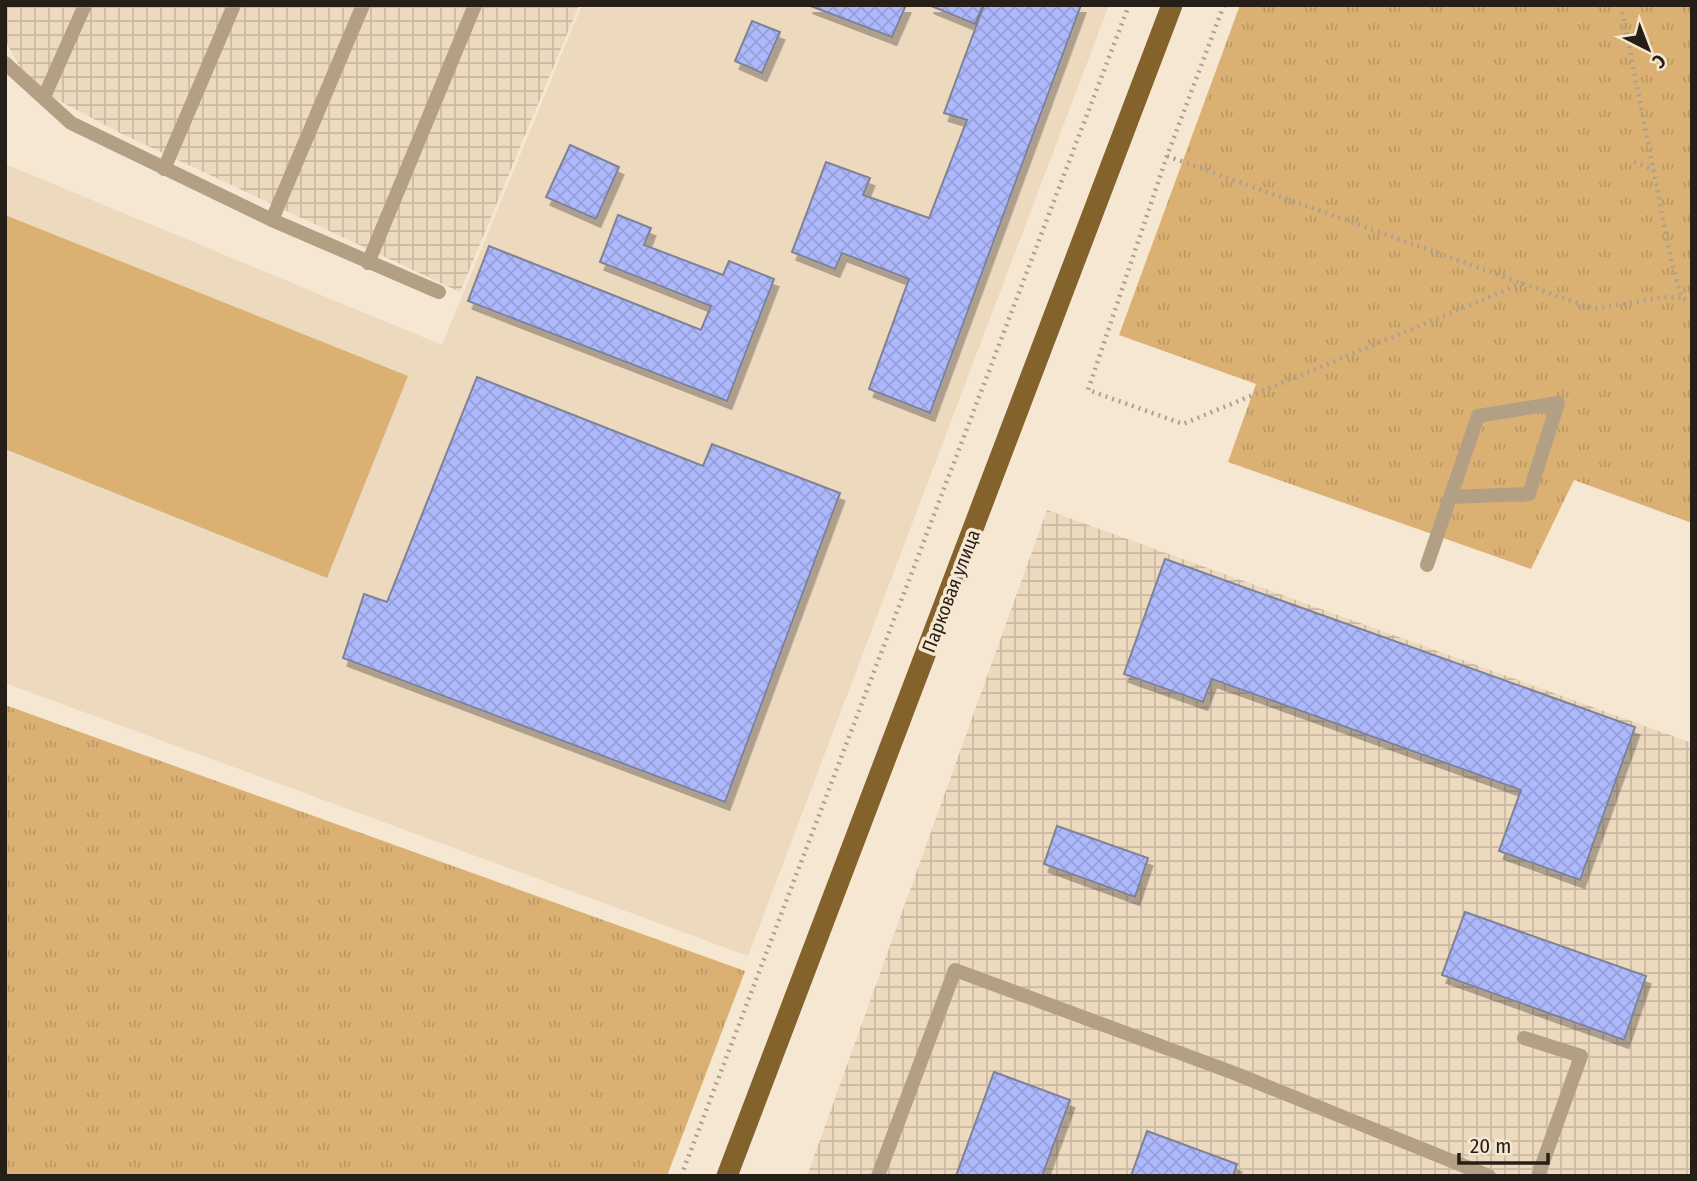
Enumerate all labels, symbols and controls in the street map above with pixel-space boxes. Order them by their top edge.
north arrow [1613,14,1683,84]
text: С [1648,49,1670,73]
street label: Парковая улица [917,526,985,656]
scale bar [1459,1122,1548,1166]
text: 20 m [1470,1133,1511,1159]

